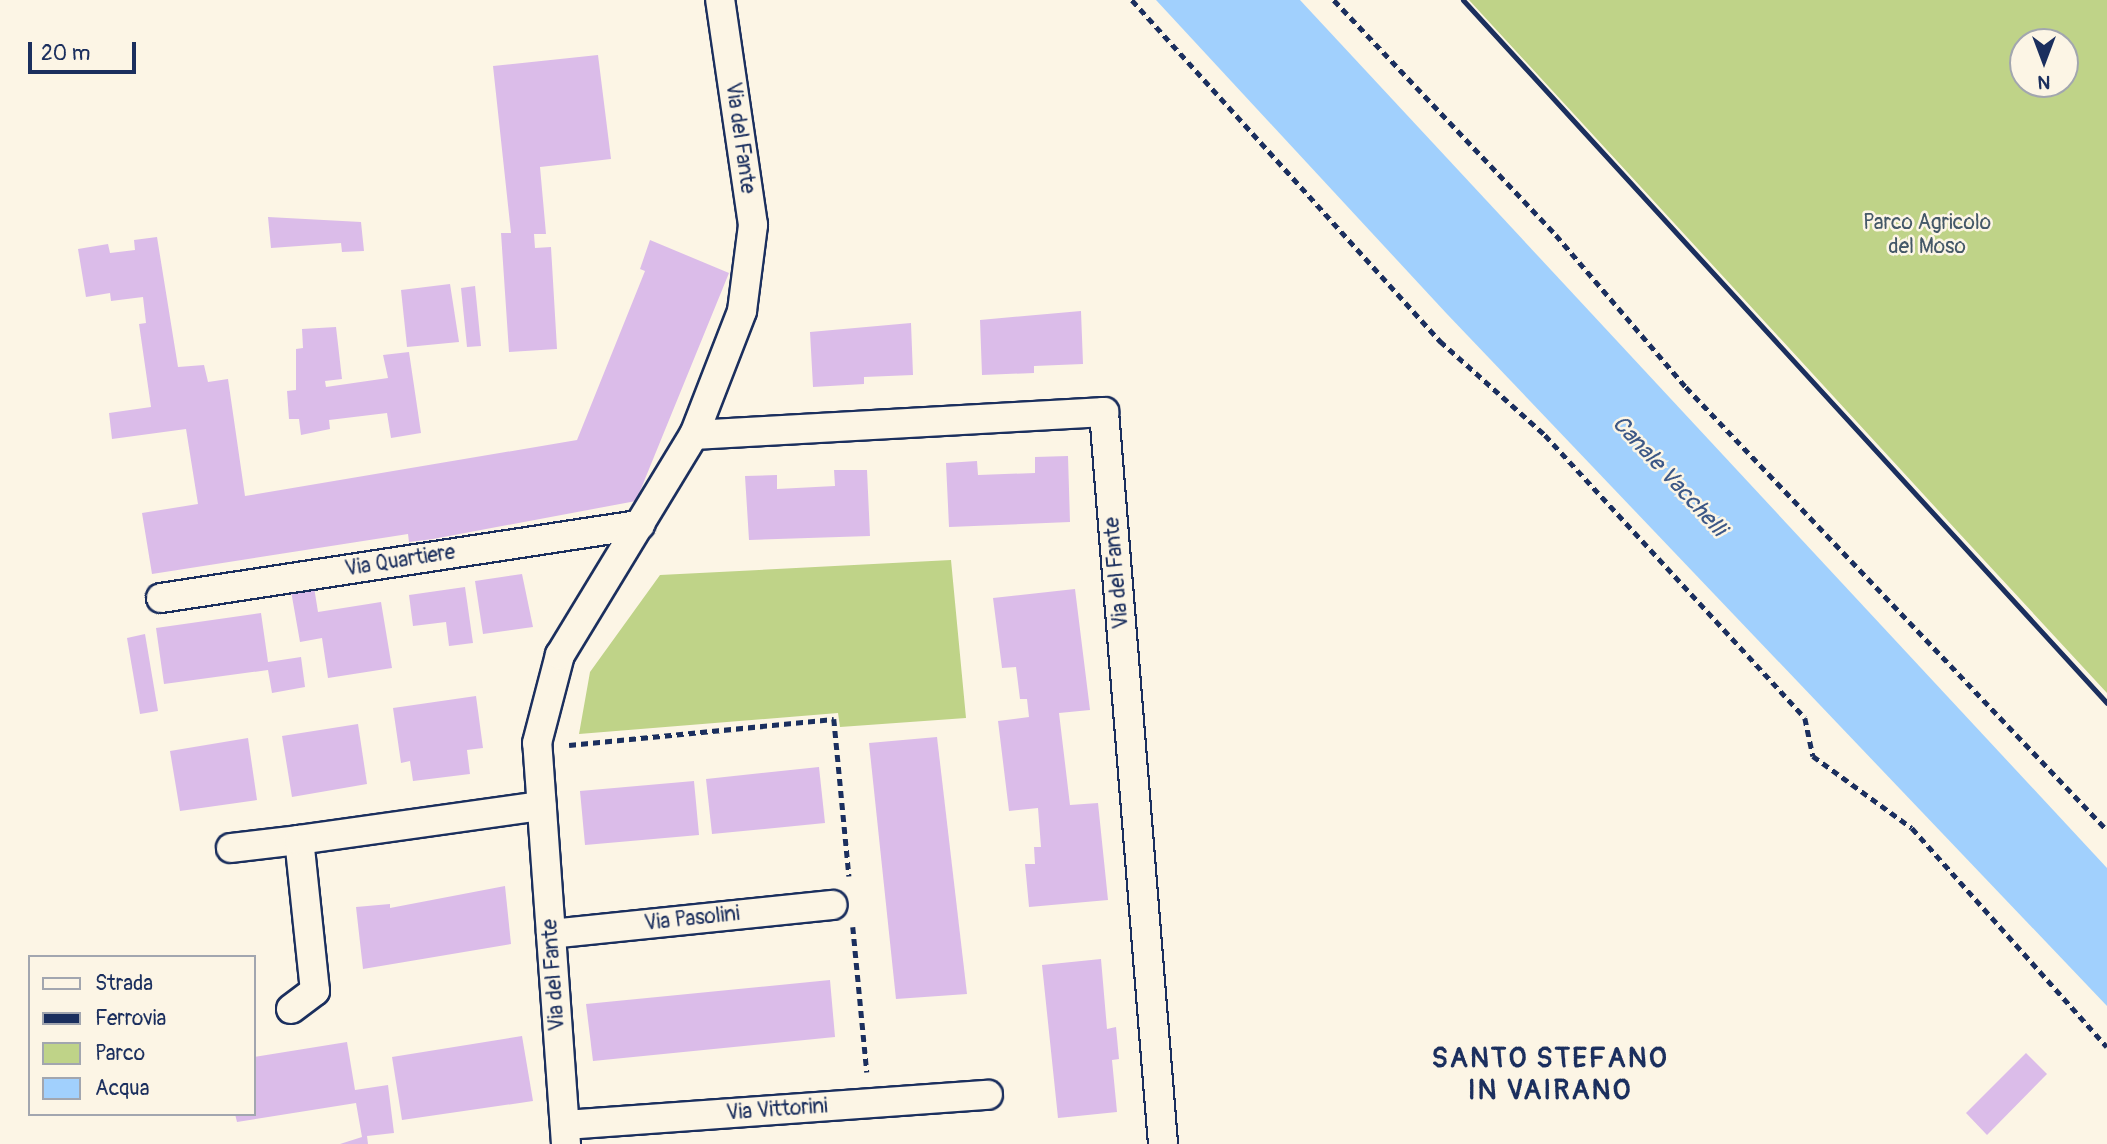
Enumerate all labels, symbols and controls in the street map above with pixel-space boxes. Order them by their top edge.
scale bar [32,28,140,72]
north arrow [2009,28,2079,98]
text: 20 m [41,40,90,67]
text: N [2038,70,2050,94]
street label: Via del Fante [720,81,760,195]
park label: Parco Agricolo del Moso [1863,210,1991,260]
water label: Canale Vacchelli [1606,410,1732,542]
street label: Via del Fante [1100,516,1134,630]
street label: Via Quartiere [343,540,457,582]
street label: Via Pasolini [643,901,741,937]
street label: Via del Fante [538,918,570,1032]
legend [28,955,256,1116]
text: Strada [95,970,153,997]
text: Ferrovia [95,1005,166,1032]
text: Parco [95,1040,145,1067]
district label: SANTO STEFANO IN VAIRANO [1433,1042,1667,1108]
text: Acqua [95,1075,149,1102]
street label: Via Vittorini [725,1094,829,1126]

